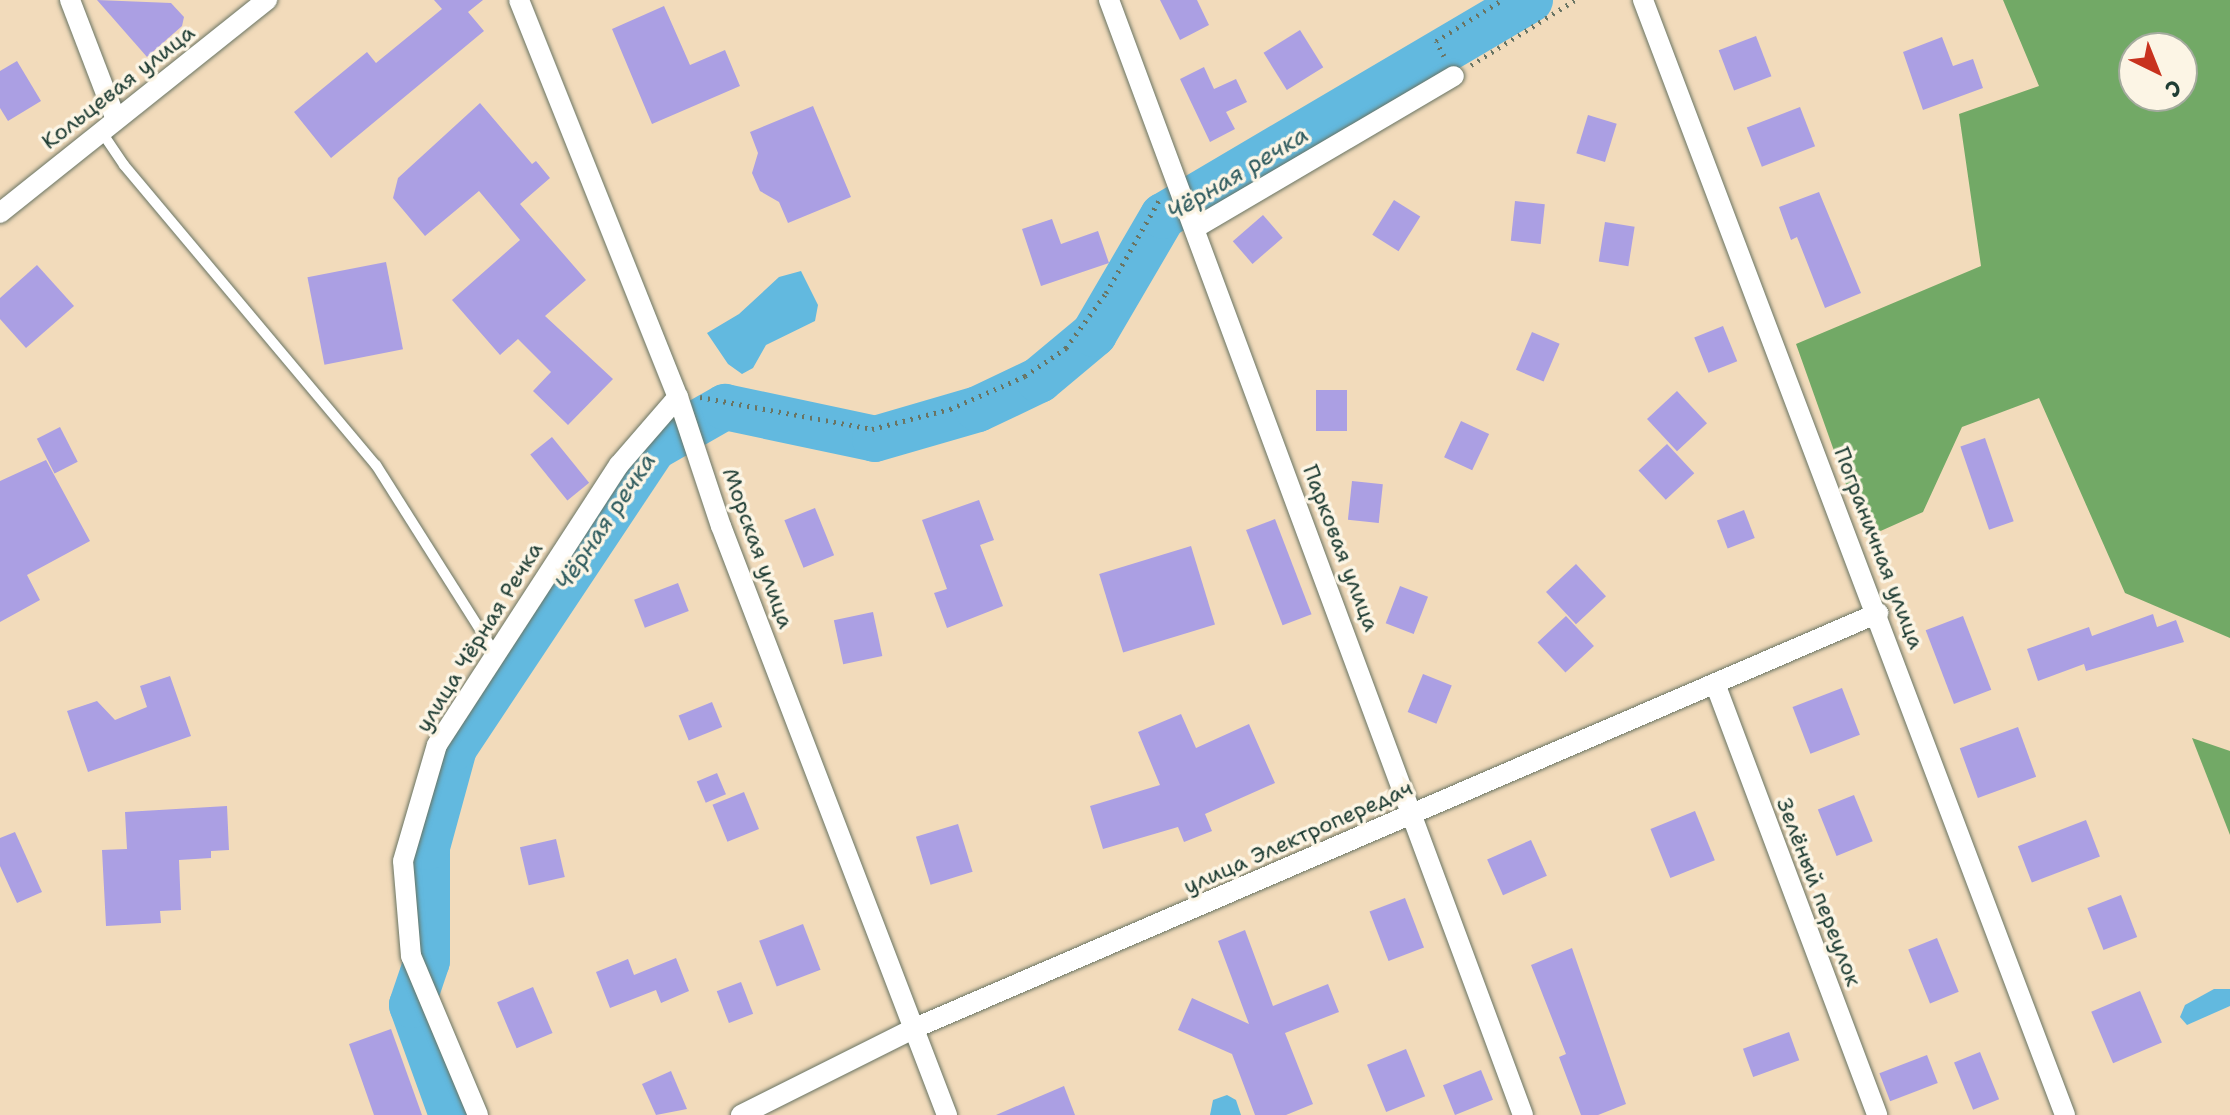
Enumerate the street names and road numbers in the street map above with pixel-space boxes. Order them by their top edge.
street label: Кольцевая улица [36,19,200,155]
street label: Пограничная улица [1828,443,1930,653]
street label: Парковая улица [1297,461,1385,635]
street label: Морская улица [717,464,799,632]
street label: улица Чёрная Речка [410,537,548,737]
street label: улица Электропередач [1179,775,1417,899]
street label: Зелёный переулок [1771,794,1867,990]

